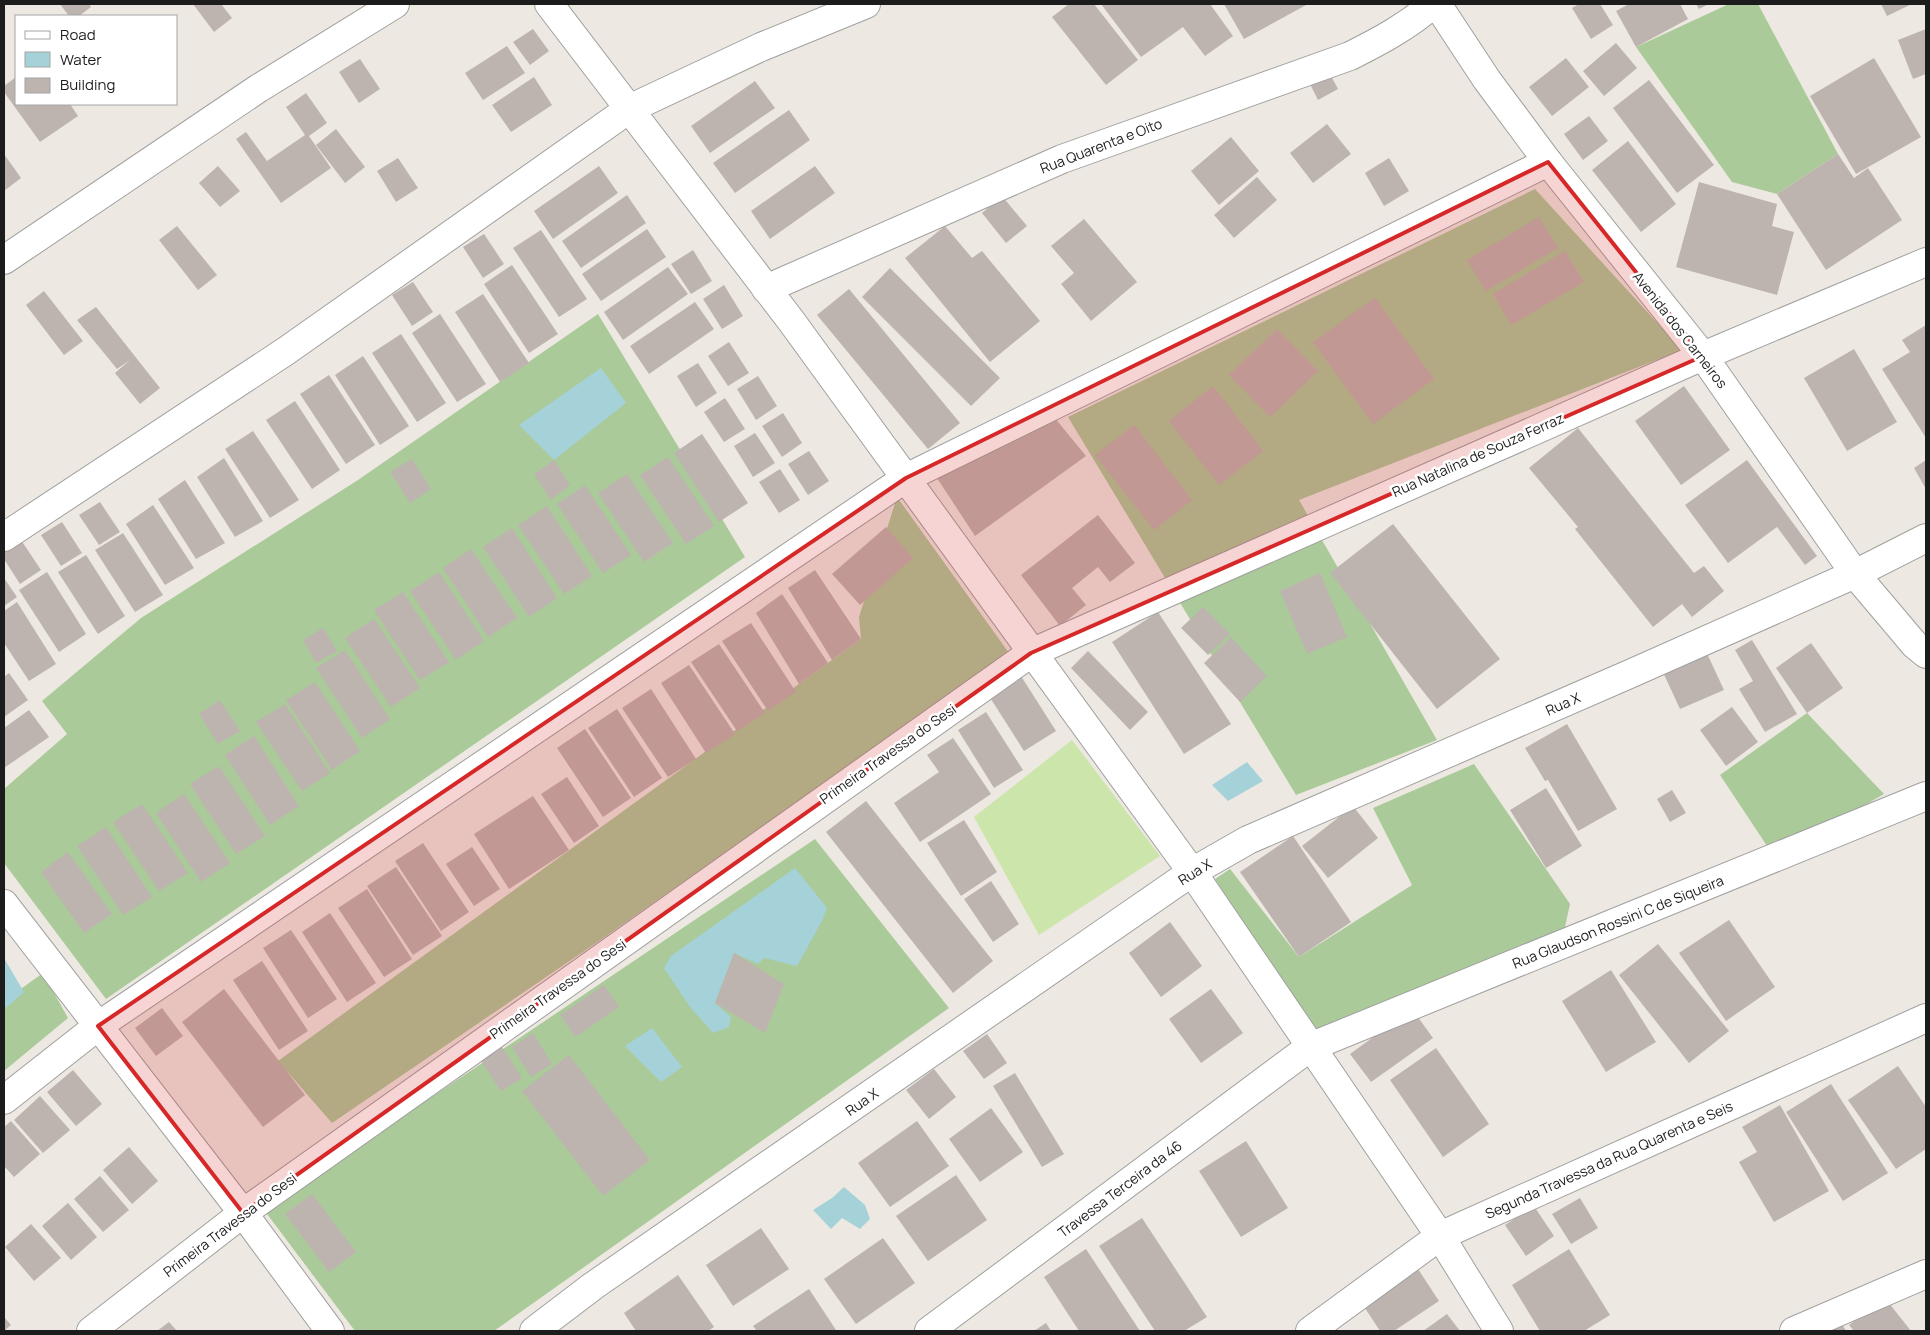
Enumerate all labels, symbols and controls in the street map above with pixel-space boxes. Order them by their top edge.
legend [15,15,178,105]
text: Road [60,24,96,45]
text: Water [60,49,102,70]
text: Building [60,74,115,95]
street label: Rua Quarenta e Oito [1037,113,1165,178]
street label: Avenida dos Carneiros [1629,267,1732,392]
street label: Rua Natalina de Souza Ferraz [1389,408,1567,501]
street label: Rua X [1542,687,1584,720]
street label: Primeira Travessa do Sesi [816,699,960,808]
street label: Rua X [1174,854,1216,889]
street label: Rua Glaudson Rossini C de Siqueira [1509,870,1726,973]
street label: Primeira Travessa do Sesi [486,934,630,1043]
street label: Rua X [841,1083,882,1120]
street label: Segunda Travessa da Rua Quarenta e Seis [1482,1096,1736,1223]
street label: Travessa Terceira da 46 [1054,1136,1186,1242]
street label: Primeira Travessa do Sesi [159,1168,300,1281]

